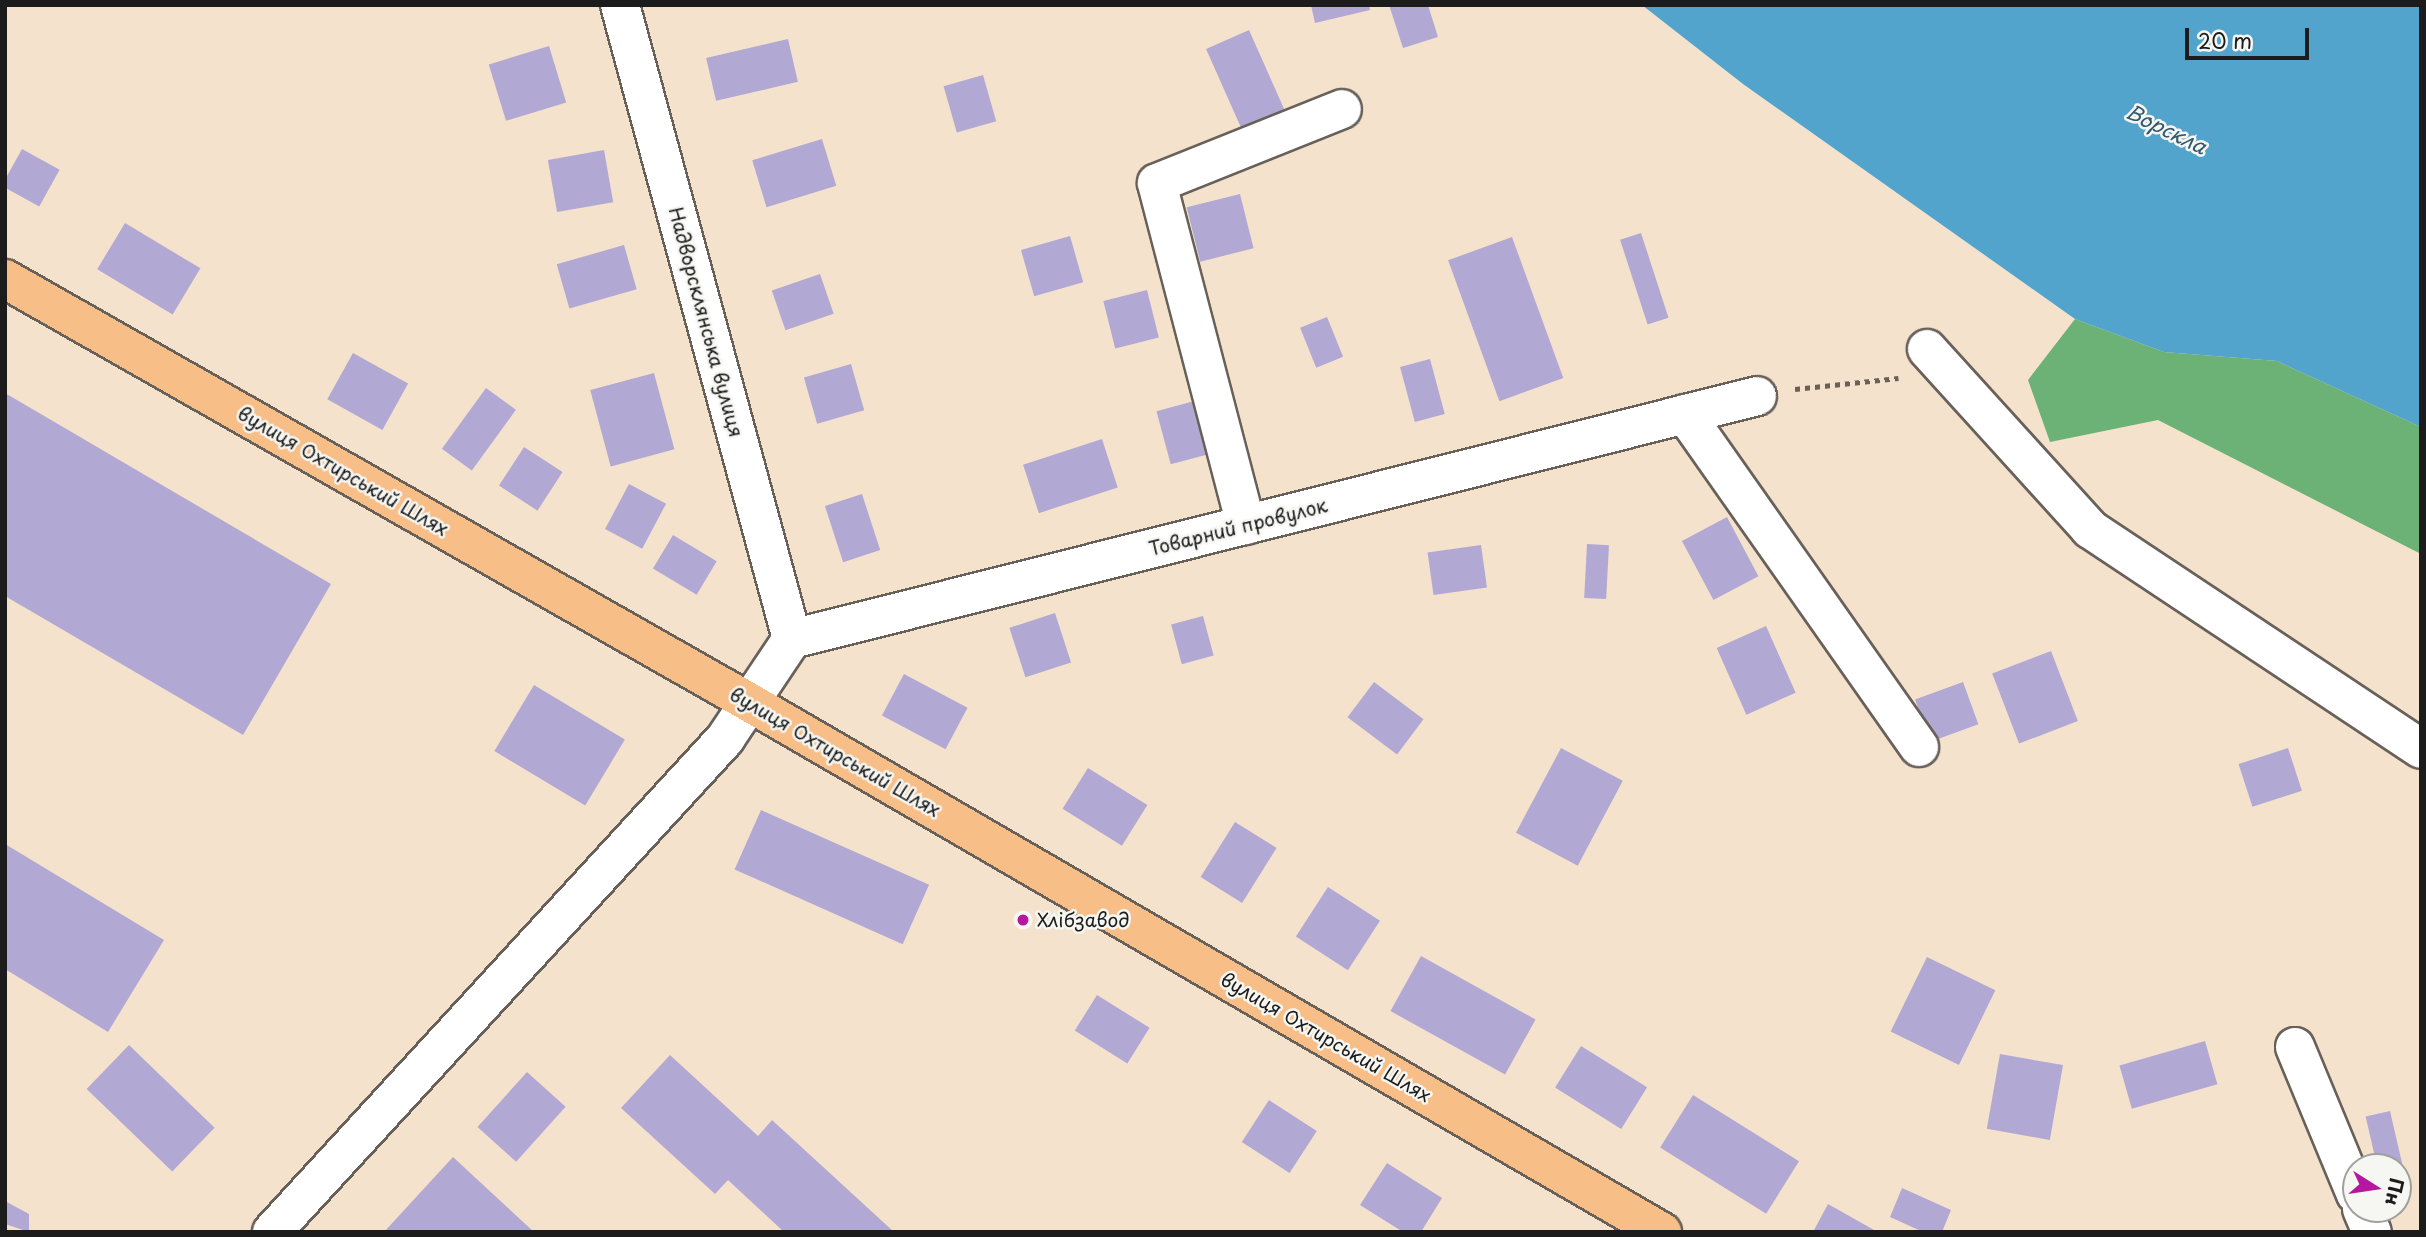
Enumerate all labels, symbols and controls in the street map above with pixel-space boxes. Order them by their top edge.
scale bar [2188,14,2312,58]
text: 20 m [2198,24,2252,56]
water label: Ворскла [2123,98,2211,158]
street label: Надворсклянська вулиця [664,204,748,440]
street label: вулиця Охтирський Шлях [234,401,452,541]
street label: Товарний провулок [1147,494,1329,560]
street label: вулиця Охтирський Шлях [726,682,944,822]
place label: Хлібзавод [1037,909,1129,931]
marker: Хлібзавод [1015,912,1031,928]
street label: вулиця Охтирський Шлях [1217,967,1435,1107]
north arrow [2342,1153,2412,1223]
text: Пн [2379,1176,2412,1208]

